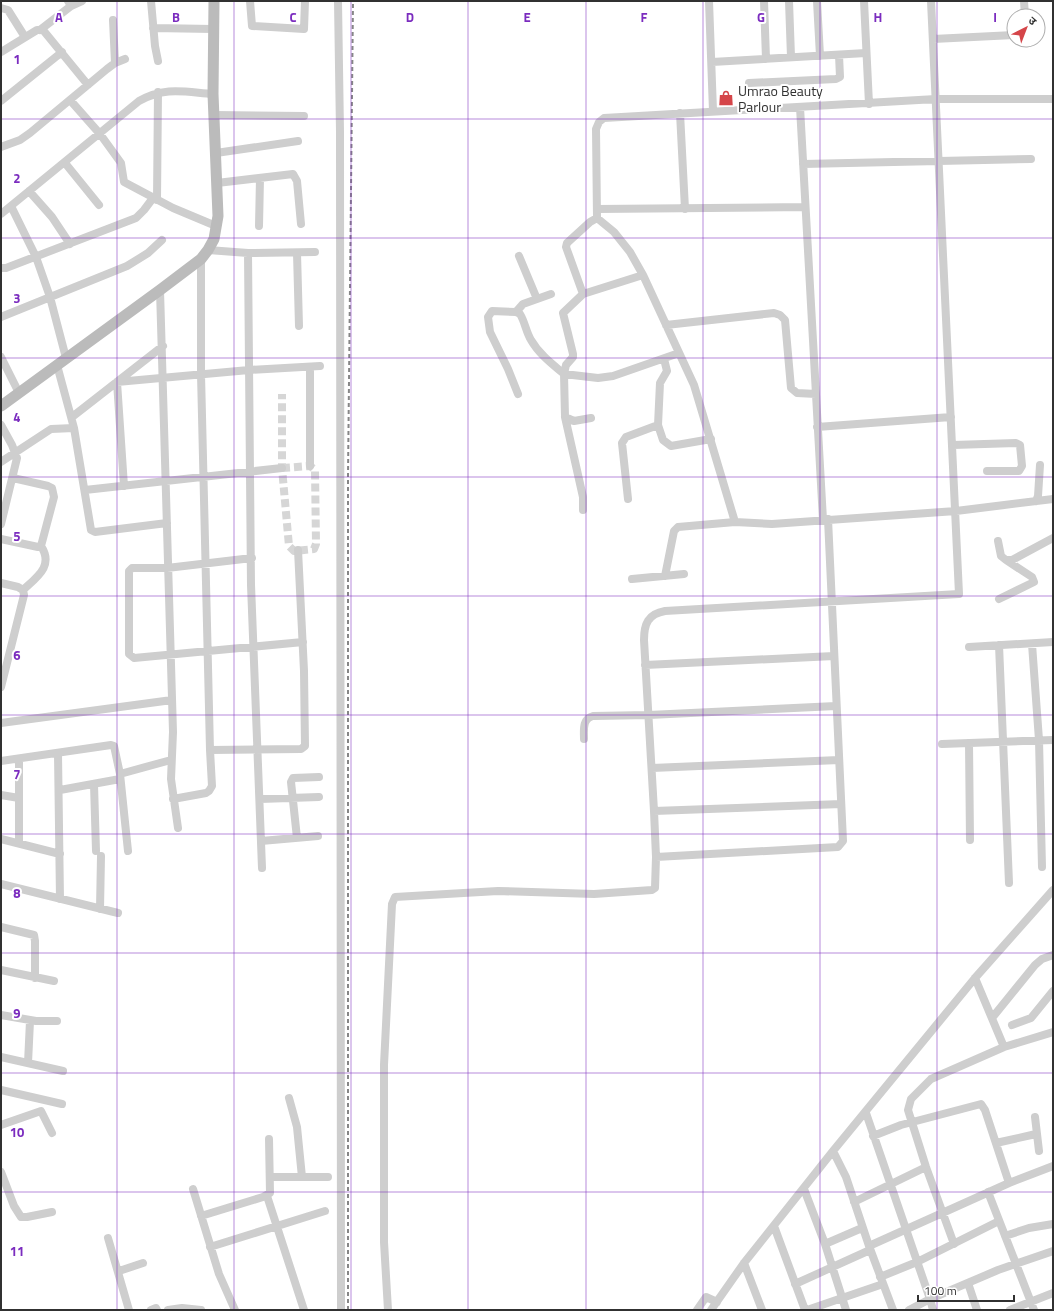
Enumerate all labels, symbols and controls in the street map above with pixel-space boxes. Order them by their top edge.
text: A [55,7,63,27]
text: B [172,7,180,27]
text: C [289,7,297,27]
text: D [406,7,414,27]
text: E [523,7,531,27]
text: F [641,7,648,27]
text: G [757,7,765,27]
text: H [874,7,882,27]
text: I [993,7,997,27]
north arrow [1006,8,1046,48]
text: उ [1025,12,1041,29]
text: 1 [13,49,21,69]
place label: Umrao Beauty Parlour [738,80,823,117]
shop icon: Umrao Beauty Parlour [717,89,735,107]
text: 2 [13,168,21,188]
text: 3 [13,288,21,308]
text: 4 [13,407,21,427]
text: 5 [13,526,21,546]
text: 6 [13,645,21,665]
text: 7 [13,764,21,784]
text: 8 [13,883,21,903]
text: 9 [13,1003,21,1023]
text: 10 [10,1122,24,1142]
text: 11 [10,1241,24,1261]
scale bar [918,1277,1014,1303]
text: 100 m [924,1281,957,1300]

